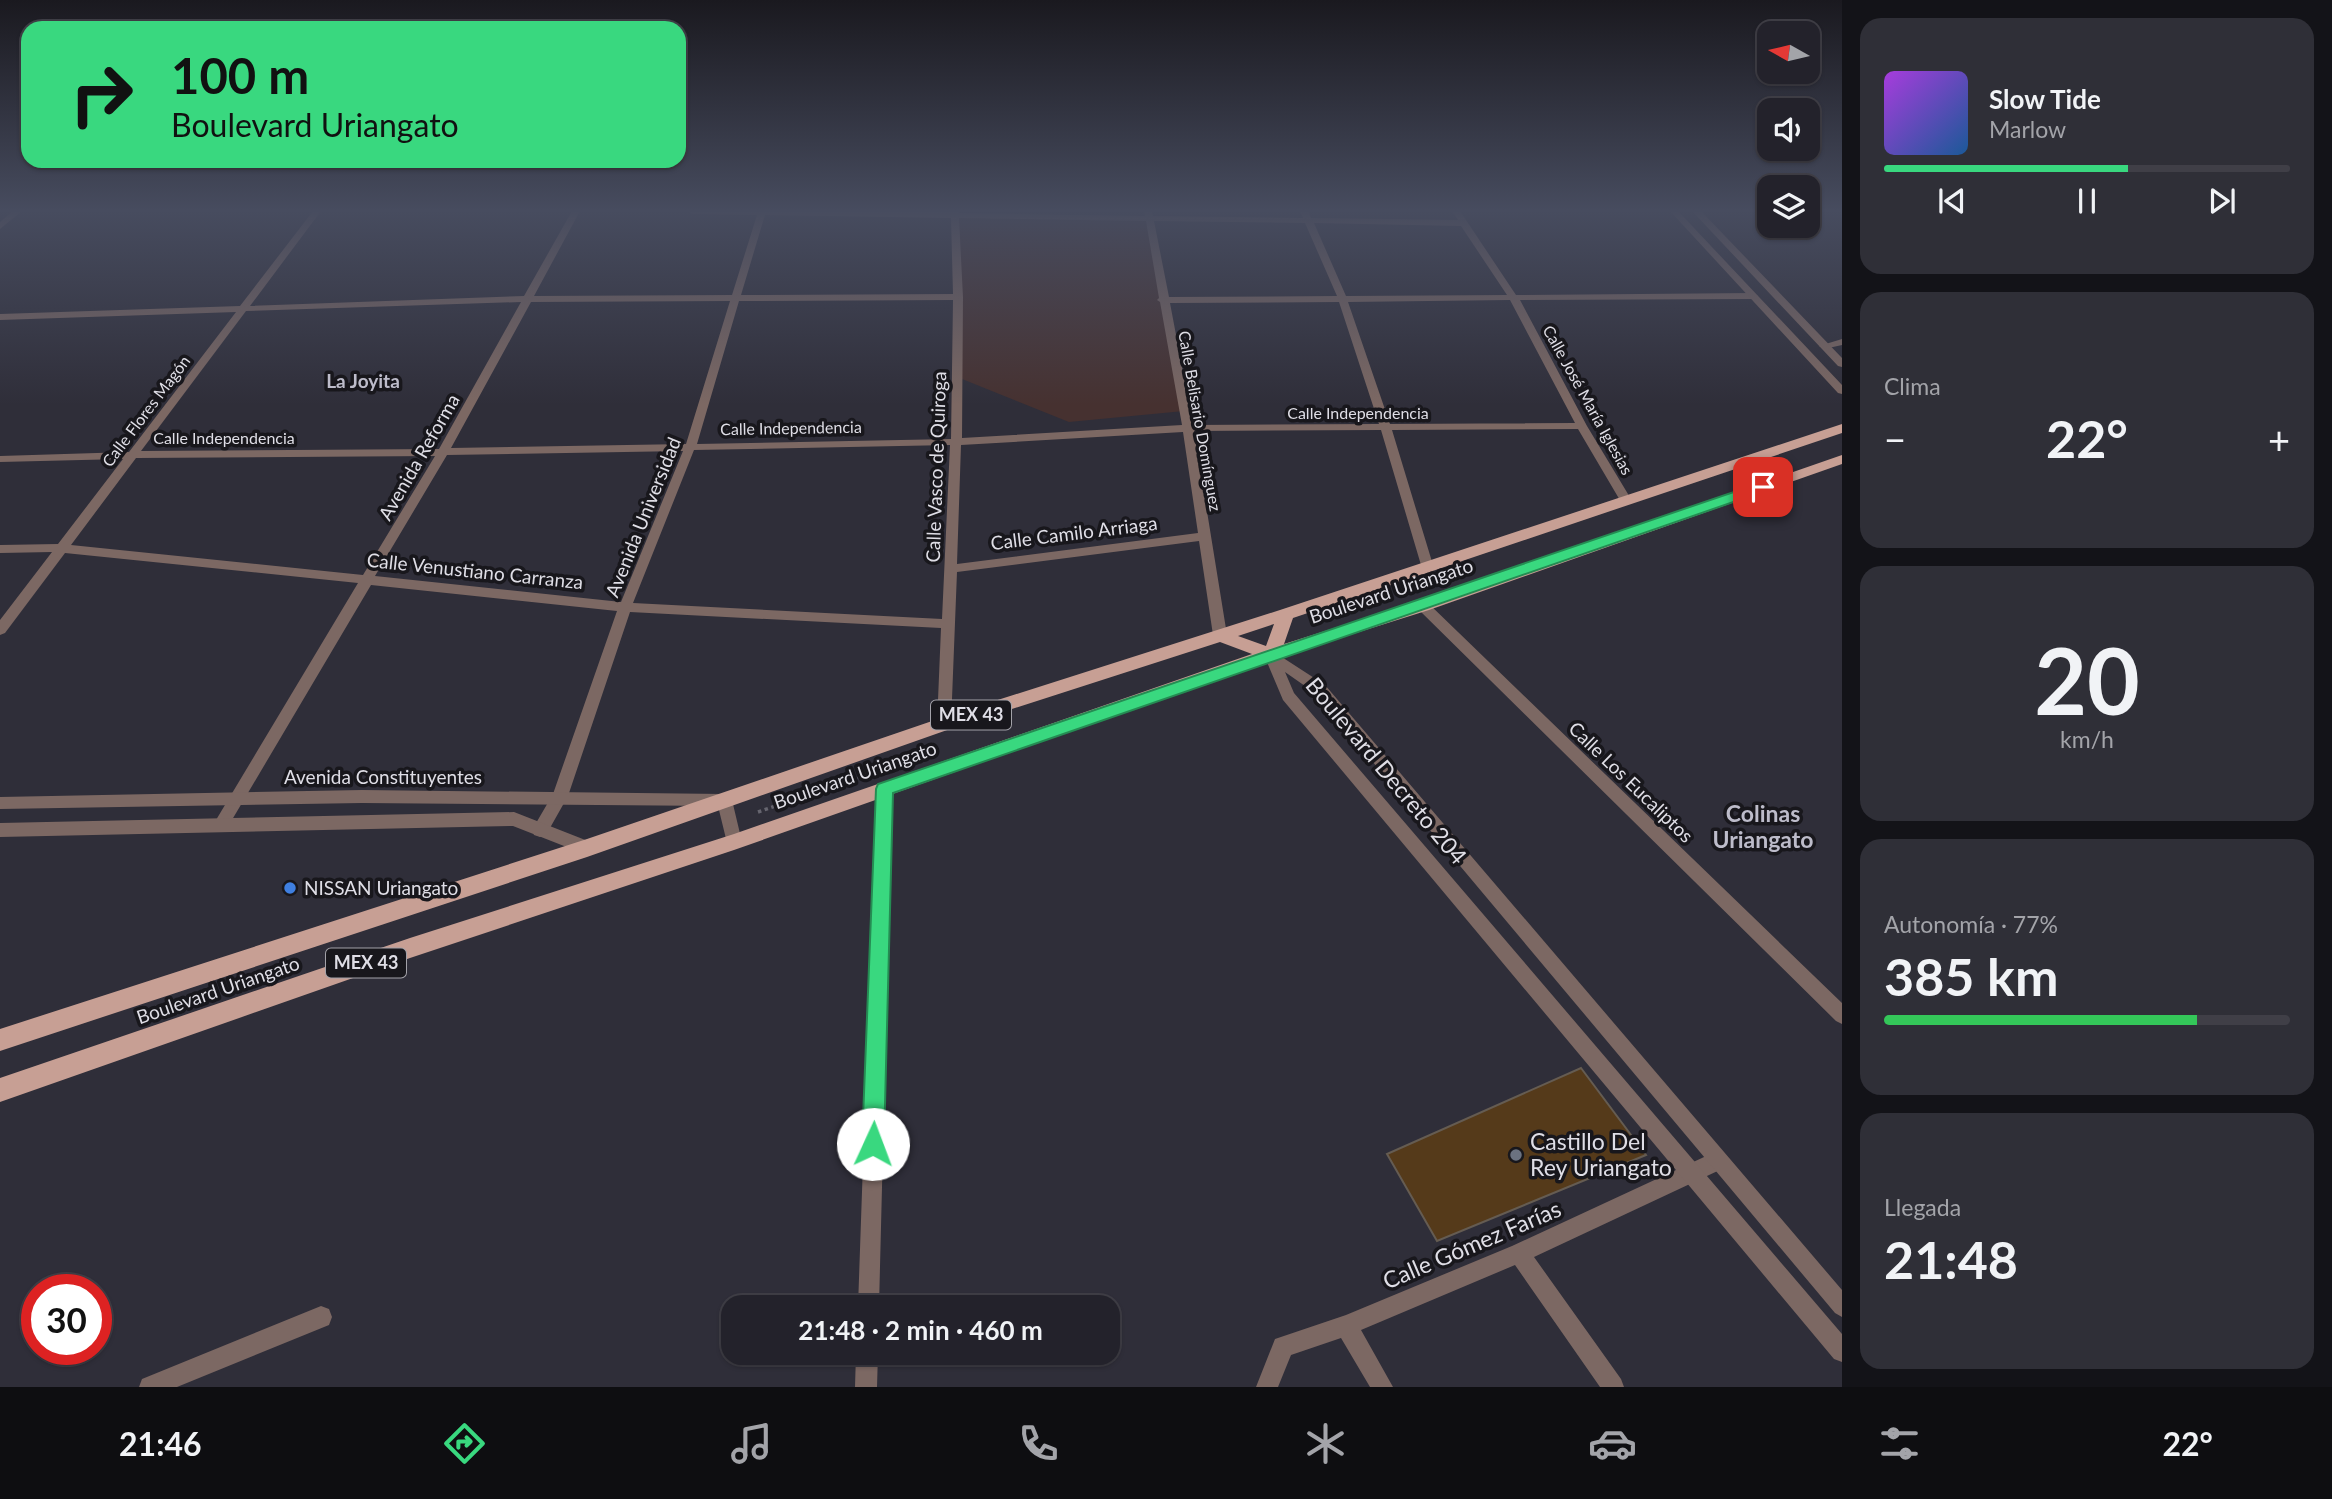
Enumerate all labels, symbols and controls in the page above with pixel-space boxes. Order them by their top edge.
north arrow [1757,21,1820,84]
map controls [1757,21,1820,238]
text: 100 m [171,46,309,104]
icon: right [56,49,147,140]
text: Slow Tide [1989,83,2101,115]
button: sound [1757,98,1820,161]
text: Boulevard Uriangato [171,105,459,144]
text: Marlow [1989,115,2066,143]
button: layers [1757,175,1820,238]
icon: previous [1933,182,1971,220]
icon: pause [2068,182,2106,220]
icon: next [2203,182,2241,220]
street label: Calle José María Iglesias [1539,322,1637,478]
street label: Calle Belisario Domínguez [1175,329,1226,513]
street label: Calle Flores Magón [98,351,194,470]
district label: La Joyita [326,369,400,392]
street label: Calle Vasco de Quiroga [921,371,950,563]
text: Clima [1884,372,1941,400]
street label: Avenida Reforma [373,389,464,524]
street label: Calle Independencia [1287,403,1429,422]
text: 22° [2046,407,2128,469]
text: − [1884,416,1906,462]
text: + [2268,416,2290,462]
street label: Calle Independencia [720,417,862,438]
street label: Calle Independencia [153,428,295,447]
street label: Avenida Universidad [600,433,685,600]
pin [1733,457,1793,517]
icon: arrive [1744,468,1782,506]
street label: Calle Camilo Arriaga [989,511,1159,554]
street label: Calle Venustiano Carranza [366,548,584,593]
street label: Boulevard Uriangato [1306,553,1476,628]
text: 20 [2034,625,2140,734]
street label: Boulevard Decreto 204 [1300,671,1473,869]
road number: MEX 43 [931,700,1011,730]
street label: Calle Los Eucaliptos [1564,716,1698,847]
text: km/h [2060,725,2114,753]
street label: Boulevard Uriangato [770,736,939,813]
street label: Avenida Constituyentes [284,765,482,788]
district label: Colinas Uriangato [1712,799,1814,853]
place label: NISSAN Uriangato [304,876,458,899]
marker: NISSAN Uriangato [282,880,298,896]
text: Autonomía · 77% [1884,910,2058,938]
text: 385 km [1884,945,2058,1007]
road number: MEX 43 [326,948,406,978]
street label: Boulevard Uriangato [133,951,302,1028]
position arrow [836,1107,910,1181]
place label: Castillo Del Rey Uriangato [1530,1127,1672,1181]
marker: Castillo Del Rey Uriangato [1508,1147,1524,1163]
text: Llegada [1884,1193,1961,1221]
street label: Calle Gómez Farías [1378,1194,1565,1294]
text: 21:48 [1884,1228,2018,1290]
speed limit sign: 30 [21,1274,112,1365]
text: 21:48 · 2 min · 460 m [798,1314,1043,1346]
icon: directions [440,1419,489,1468]
icon: music [727,1419,776,1468]
icon: phone [1014,1419,1063,1468]
icon: climate [1301,1419,1350,1468]
icon: car [1588,1419,1637,1468]
icon: filters [1875,1419,1924,1468]
text: 21:46 [119,1424,202,1463]
text: 22° [2162,1424,2213,1463]

